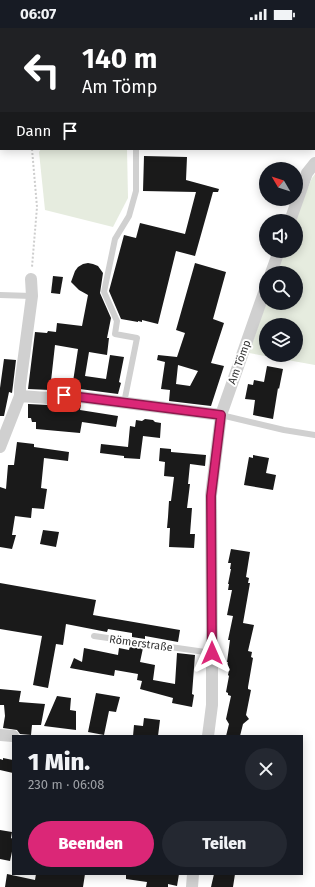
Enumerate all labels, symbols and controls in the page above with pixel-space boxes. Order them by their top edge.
text: 06:07 [20,5,56,23]
text: 140 m [82,42,158,75]
icon: left [16,44,68,96]
text: Am Tömp [82,76,157,98]
icon: arrive [59,120,81,142]
text: Dann [16,122,51,140]
north arrow [259,162,303,206]
map controls [259,162,303,362]
button: sound [259,214,303,258]
button: search [259,266,303,310]
button: layers [259,318,303,362]
street label: Am Tömp [225,338,253,386]
pin [47,378,81,412]
icon: arrive [53,384,75,406]
position arrow [191,632,233,674]
street label: Römerstraße [108,633,173,654]
text: 1 Min. [28,748,90,776]
button: close [245,748,287,790]
text: 230 m · 06:08 [28,777,104,792]
button: Beenden [28,821,154,867]
button: Teilen [162,821,287,867]

